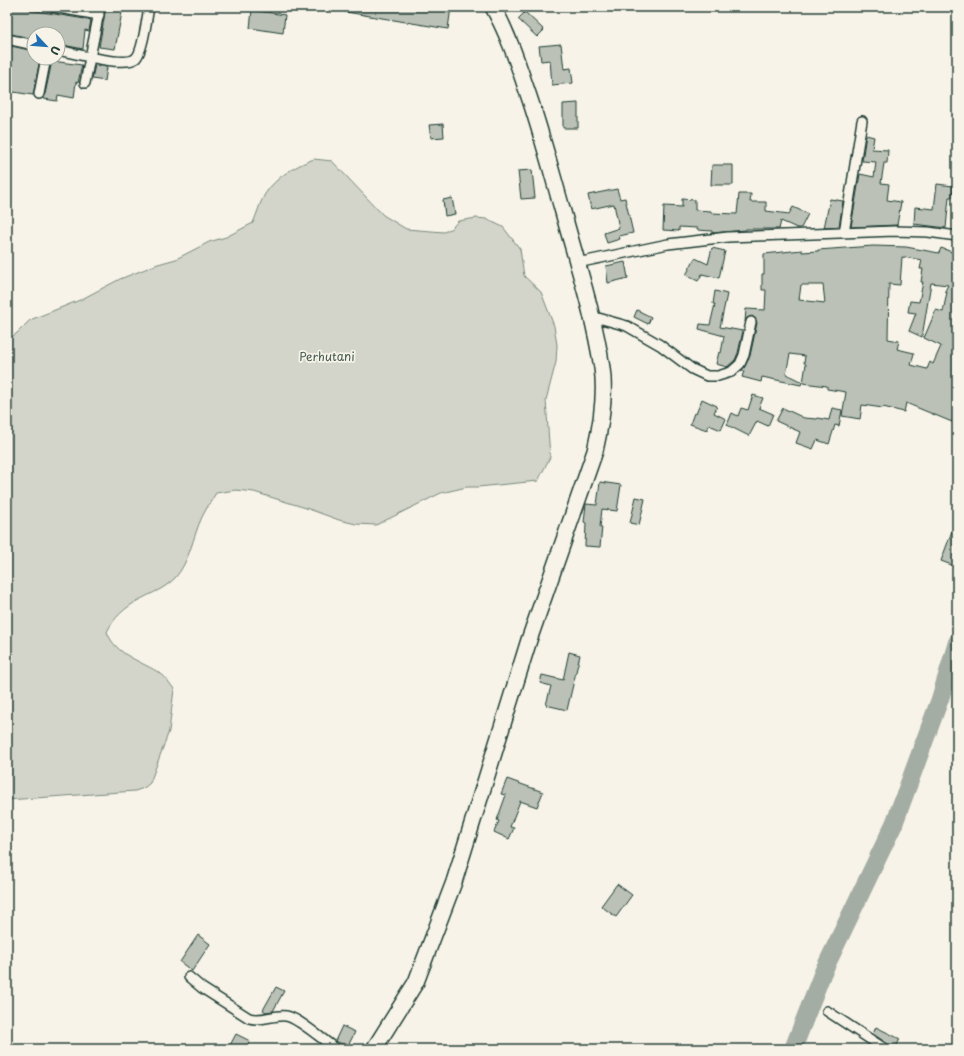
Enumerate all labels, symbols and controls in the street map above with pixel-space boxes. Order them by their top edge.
north arrow [26,26,66,66]
text: U [46,43,65,58]
park label: Perhutani [299,347,355,365]

